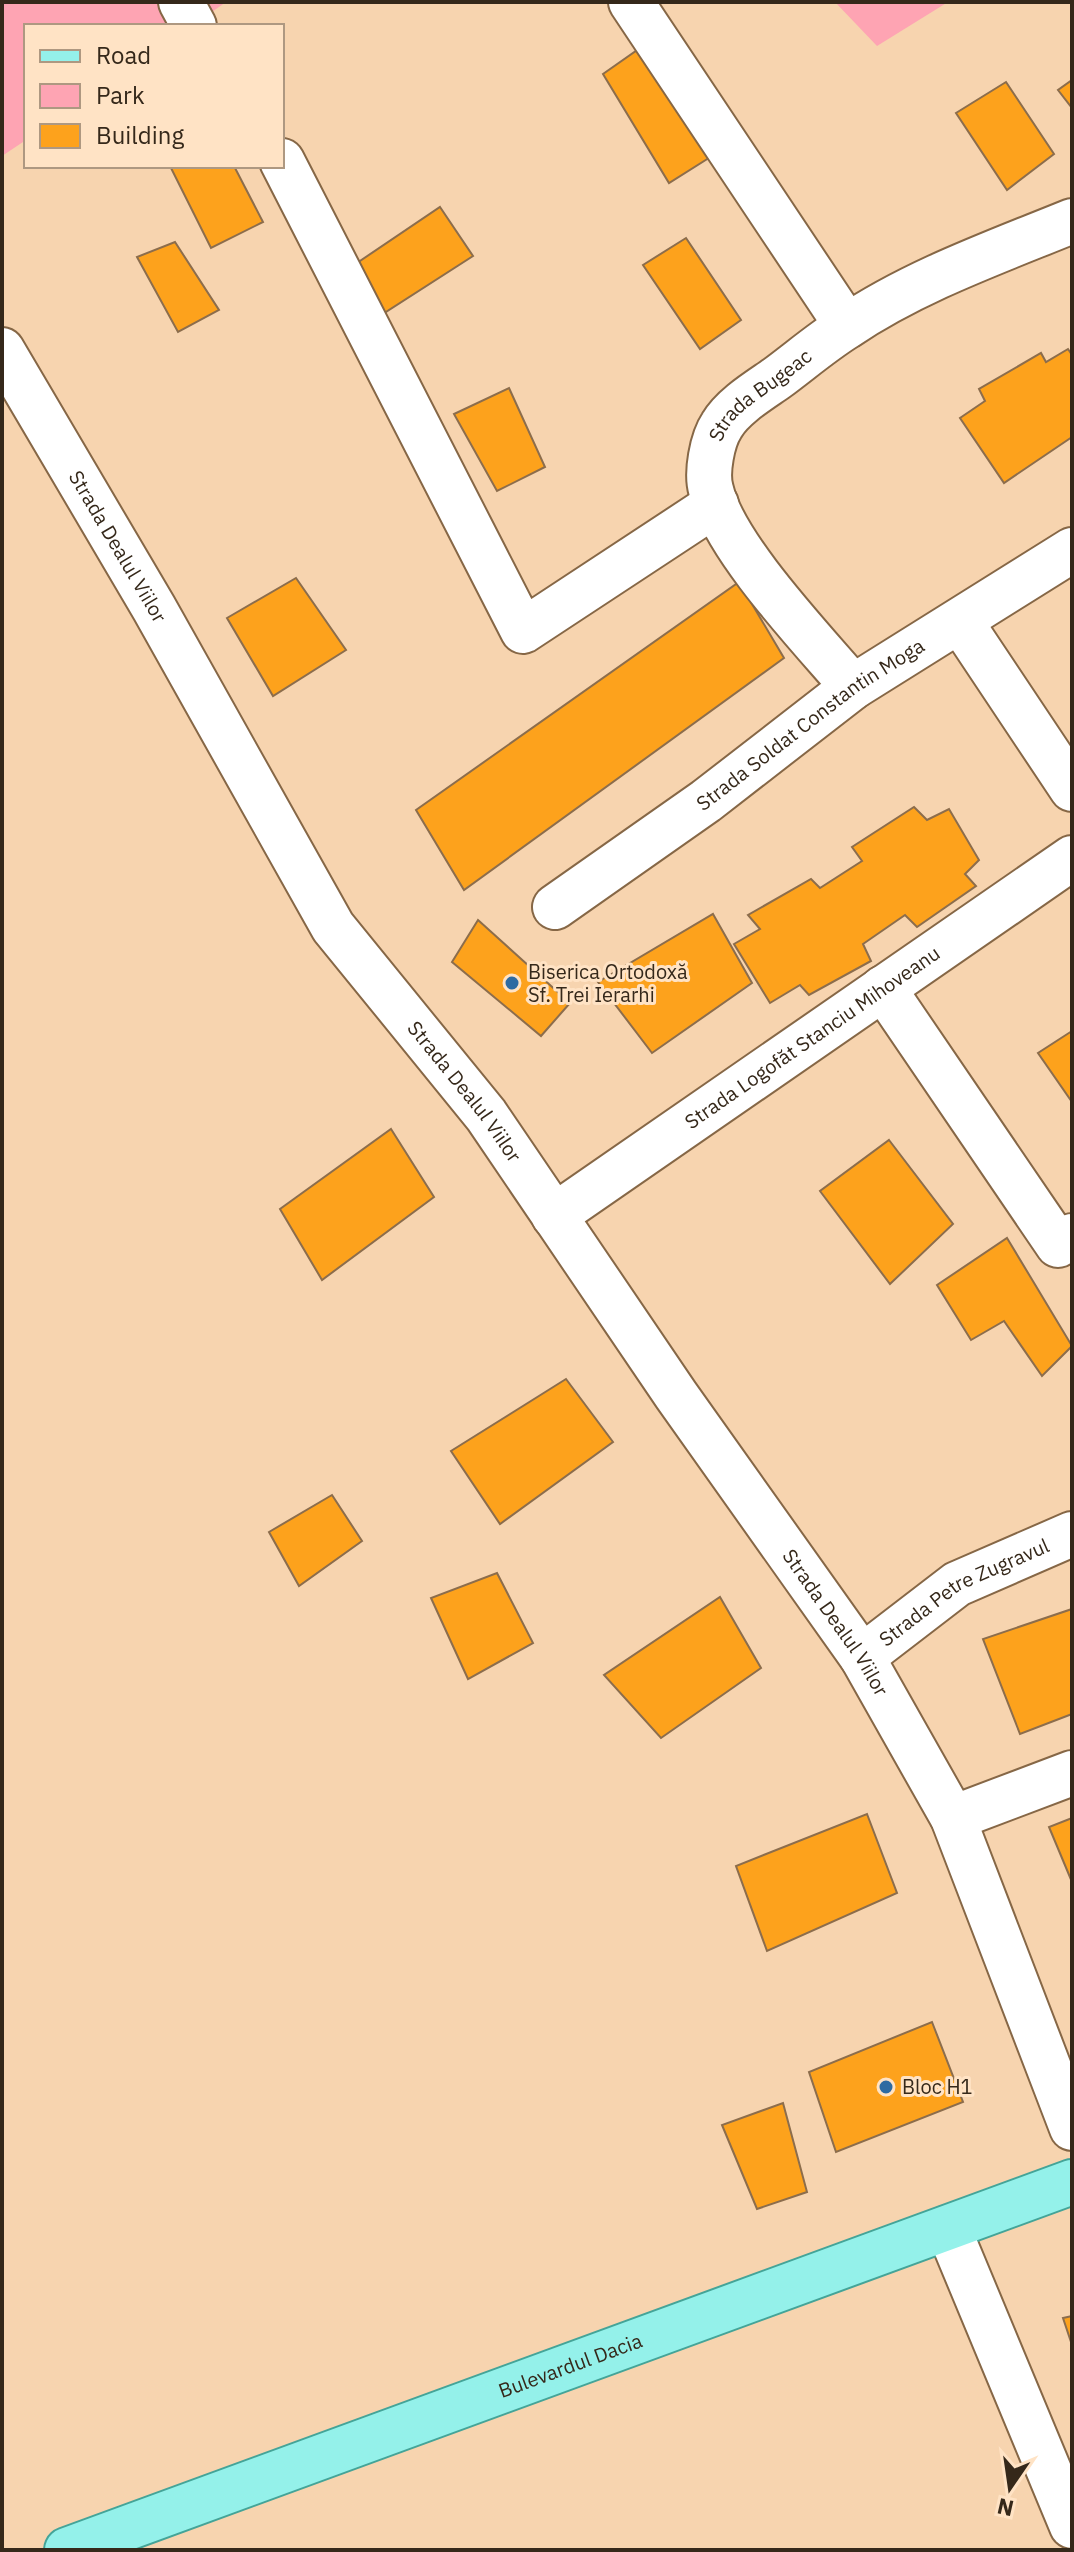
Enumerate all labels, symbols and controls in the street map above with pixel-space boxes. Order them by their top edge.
legend [24,24,284,168]
text: Road [96,39,151,71]
text: Park [96,79,145,111]
text: Building [96,119,184,151]
street label: Strada Bugeac [702,342,817,445]
street label: Strada Dealul Viilor [63,465,173,627]
street label: Strada Soldat Constantin Moga [691,632,929,817]
street label: Strada Logofăt Stanciu Mihoveanu [679,939,945,1135]
place label: Biserica Ortodoxă Sf. Trei Ierarhi [528,958,688,1008]
marker: Biserica Ortodoxă Sf. Trei Ierarhi [503,974,521,992]
street label: Strada Dealul Viilor [402,1015,528,1167]
street label: Strada Petre Zugravul [873,1532,1053,1652]
street label: Strada Dealul Viilor [777,1543,895,1701]
place label: Bloc H1 [902,2073,973,2100]
marker: Bloc H1 [877,2078,895,2096]
street label: Bulevardul Dacia [494,2326,646,2404]
north arrow [970,2448,1050,2528]
text: N [994,2492,1016,2524]

